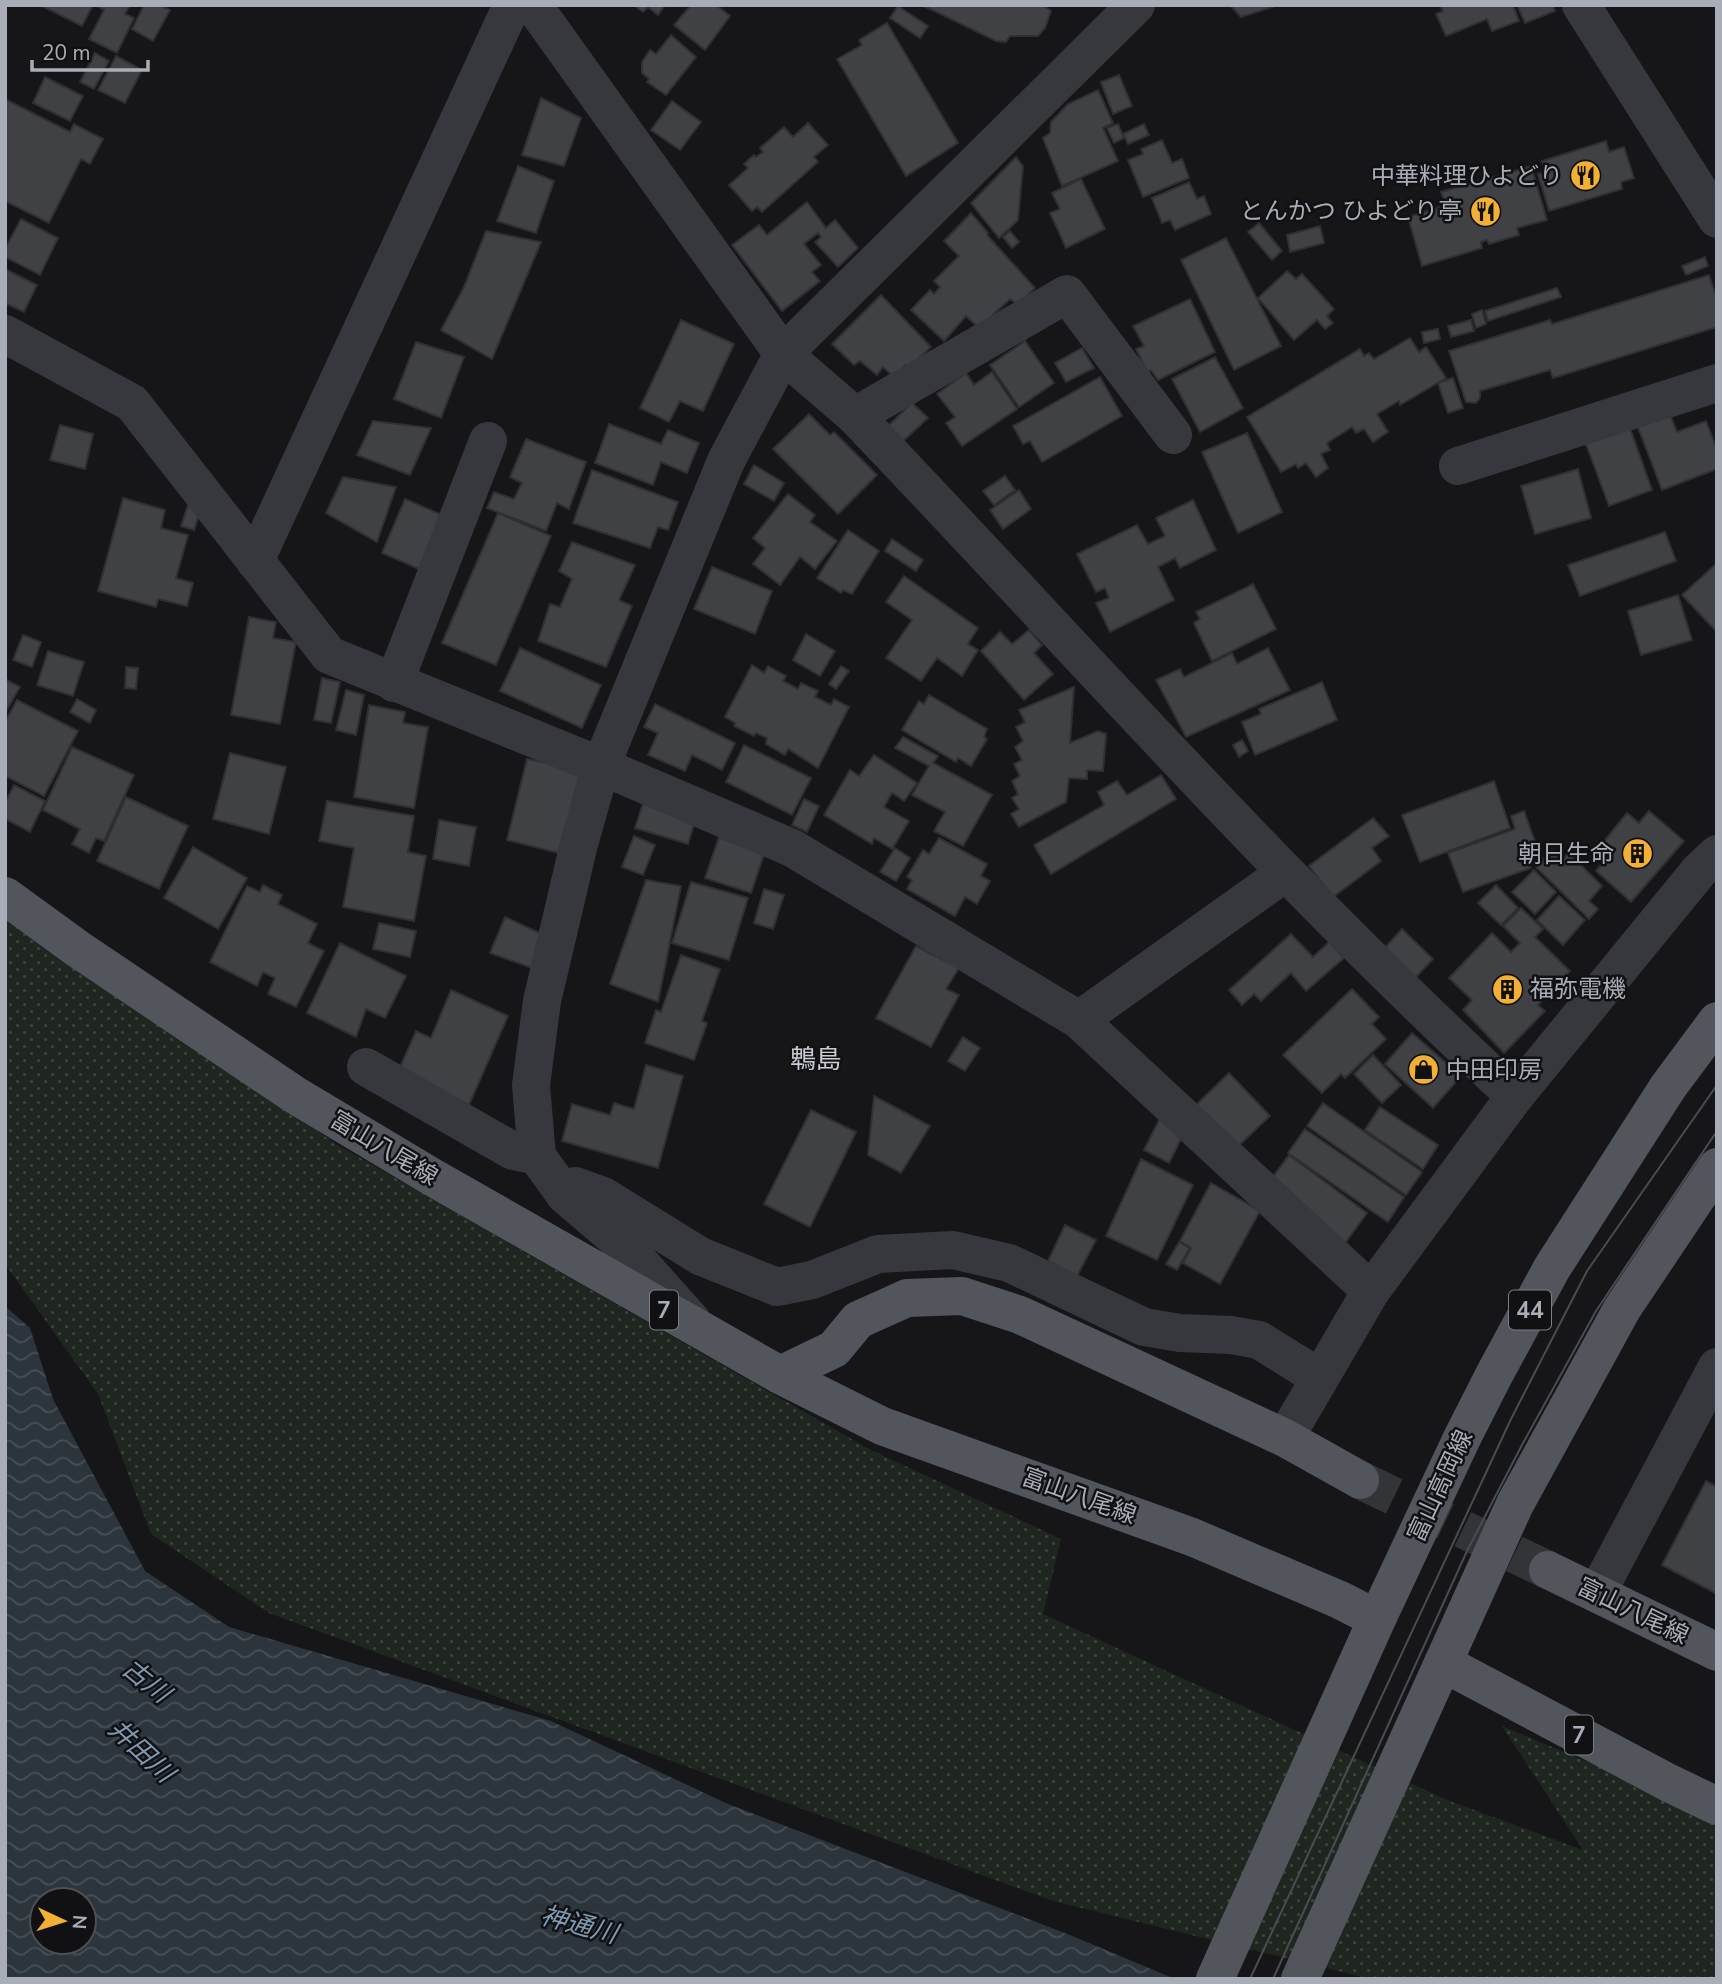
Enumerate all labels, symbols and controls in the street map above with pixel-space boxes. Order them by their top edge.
scale bar [32,28,147,72]
text: 20 m [42,39,91,67]
restaurant icon: 中華料理ひよどり [1569,159,1603,193]
place label: 中華料理ひよどり [1371,160,1563,192]
restaurant icon: とんかつ ひよどり亭 [1468,194,1502,228]
place label: とんかつ ひよどり亭 [1240,195,1462,227]
building icon: 朝日生命 [1620,837,1654,871]
place label: 朝日生命 [1518,838,1614,870]
building icon: 福弥電機 [1490,972,1524,1006]
place label: 福弥電機 [1530,973,1626,1005]
district label: 鵯島 [790,1042,842,1077]
shop icon: 中田印房 [1406,1053,1440,1087]
place label: 中田印房 [1446,1054,1542,1086]
street label: 富山八尾線 [324,1103,444,1193]
road number: 7 [650,1290,678,1330]
road number: 44 [1509,1290,1551,1330]
street label: 富山高岡線 [1400,1425,1480,1547]
street label: 富山八尾線 [1017,1460,1141,1532]
street label: 富山八尾線 [1572,1570,1694,1652]
water label: 古川 [115,1651,180,1713]
water label: 井田川 [101,1712,184,1792]
road number: 7 [1565,1716,1593,1754]
north arrow [28,1886,98,1956]
water label: 神通川 [537,1898,624,1953]
text: N [65,1914,92,1930]

